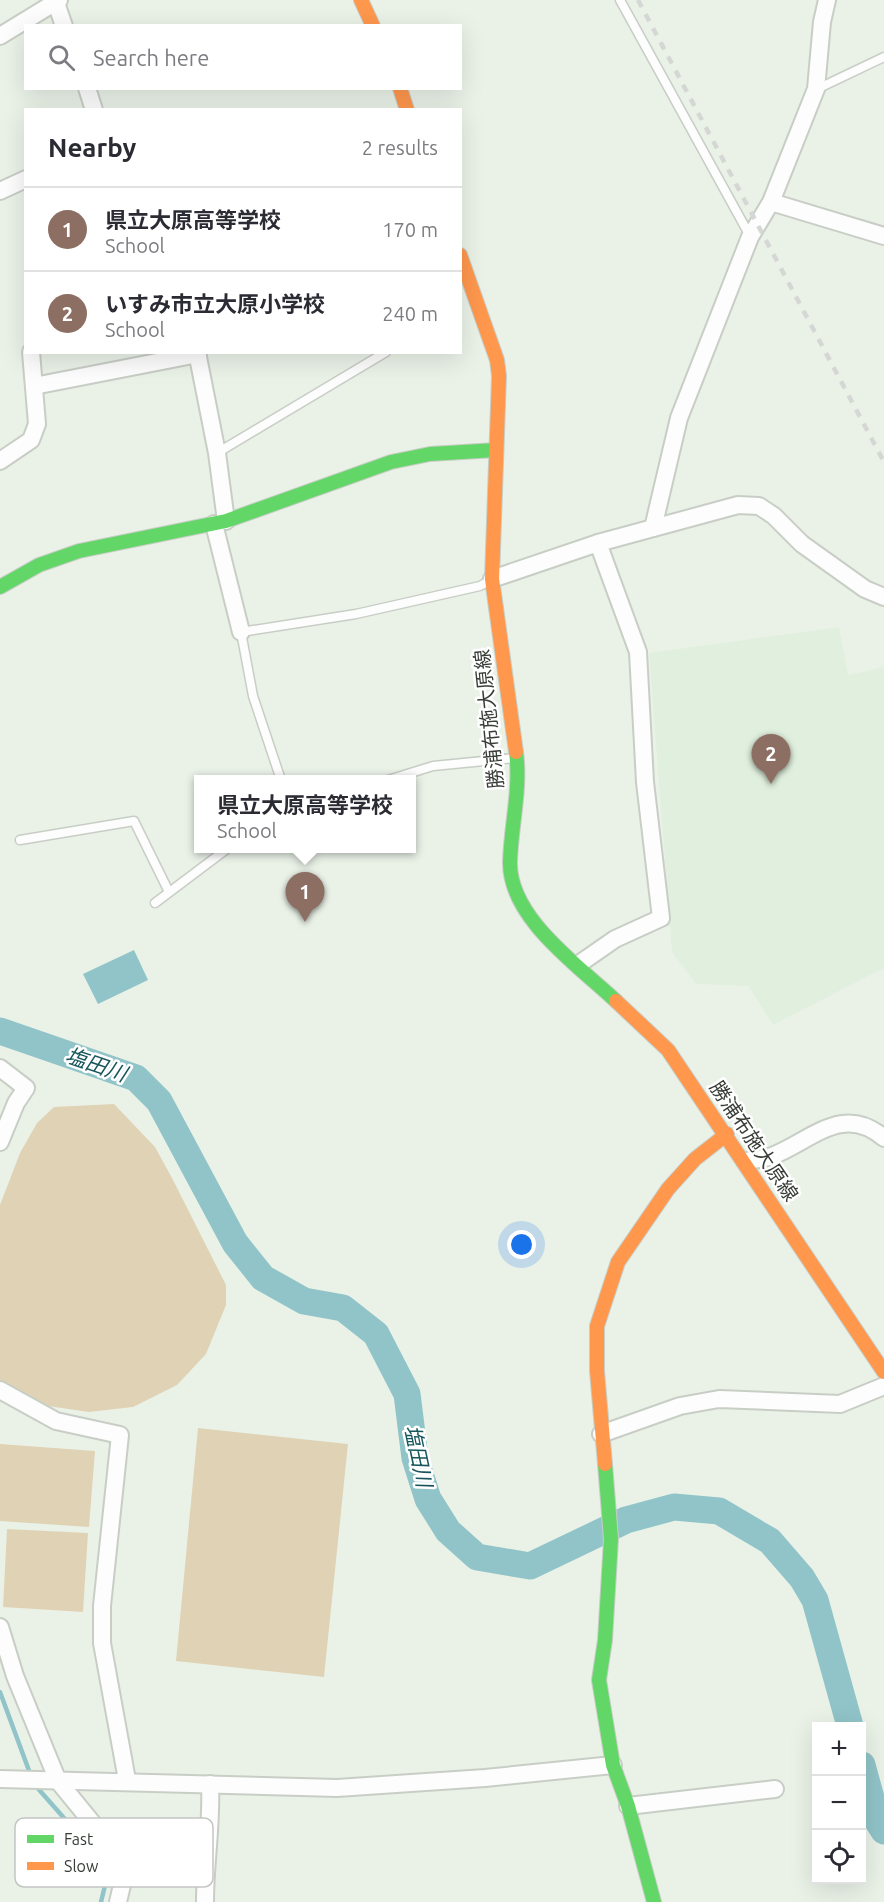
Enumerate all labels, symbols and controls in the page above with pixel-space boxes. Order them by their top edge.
search box [24,24,462,90]
icon: search [45,41,78,74]
text: Search here [93,45,209,70]
text: Nearby [48,133,136,162]
text: 2 results [362,136,438,159]
text: 県立大原高等学校 [105,207,281,232]
text: 1 [62,218,73,241]
text: 170 m [382,218,438,241]
text: School [105,234,165,257]
text: いすみ市立大原小学校 [105,291,325,316]
text: 2 [62,302,73,325]
text: 240 m [382,302,438,325]
text: School [105,318,165,341]
street label: 勝浦布施大原線 [470,648,507,790]
pin: 2 [752,734,790,784]
popup [194,775,416,853]
text: 県立大原高等学校 [217,792,393,817]
text: School [217,819,277,842]
pin: 1 [286,872,324,922]
water label: 塩田川 [63,1042,132,1086]
street label: 勝浦布施大原線 [706,1076,803,1205]
your location [507,1230,536,1259]
water label: 塩田川 [401,1422,438,1491]
map controls [812,1722,866,1884]
button: + [812,1722,866,1776]
button: − [812,1776,866,1830]
legend [15,1818,213,1887]
text: Fast [64,1830,94,1848]
button: locate [812,1830,866,1884]
text: Slow [64,1857,99,1875]

